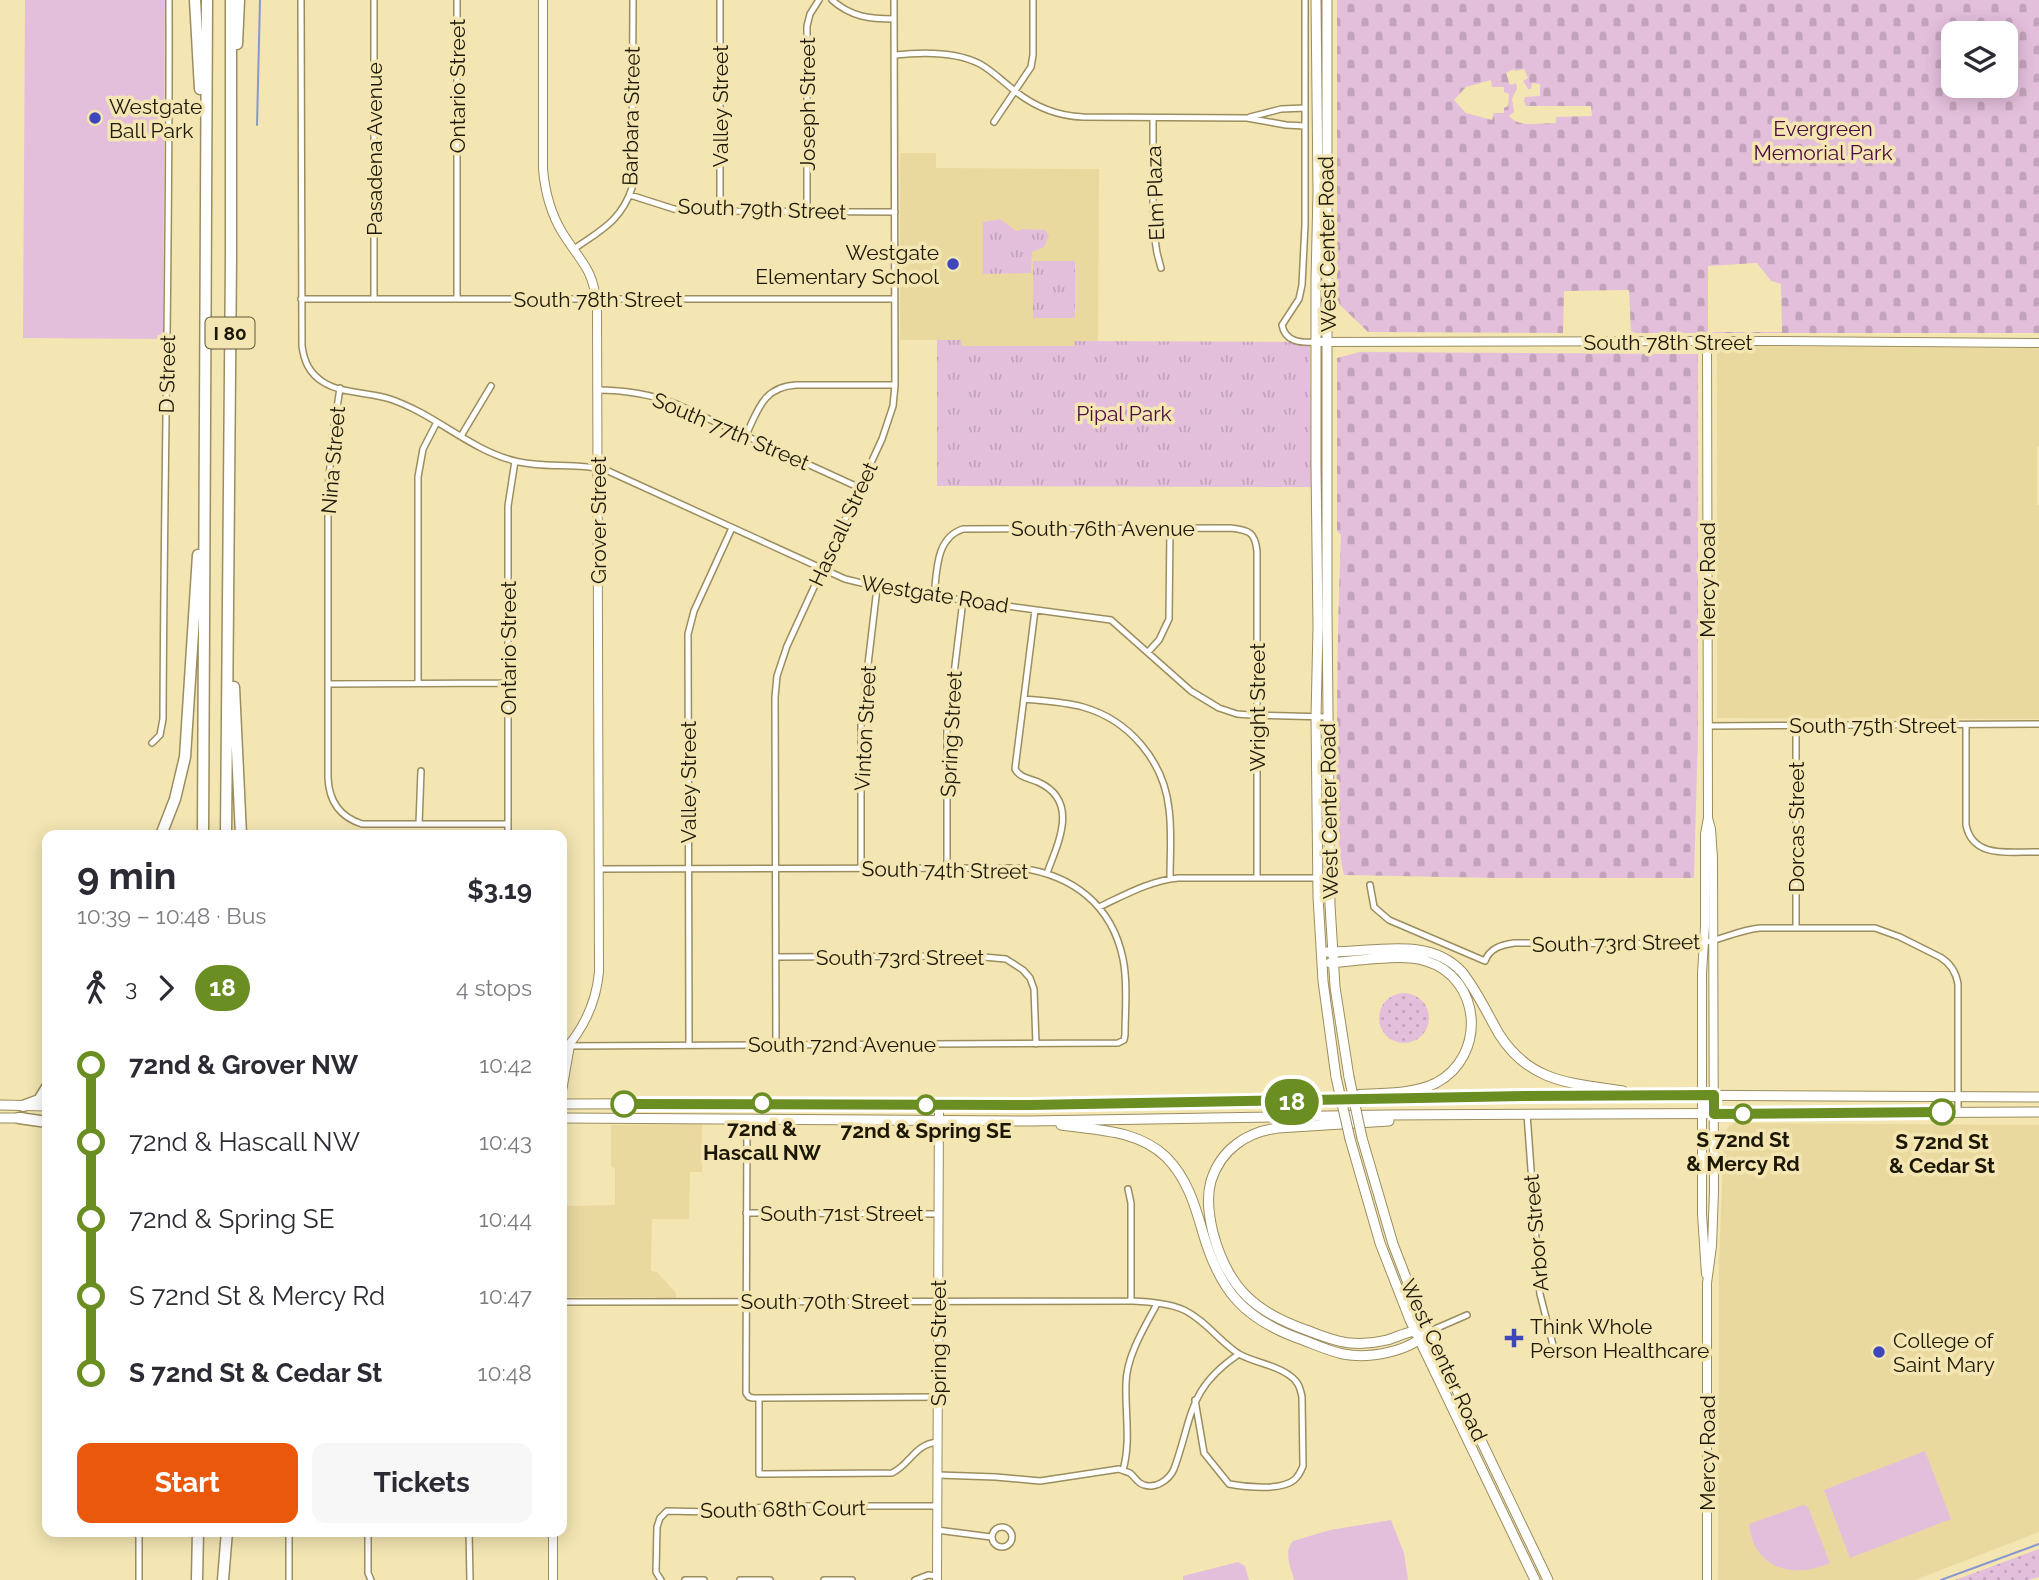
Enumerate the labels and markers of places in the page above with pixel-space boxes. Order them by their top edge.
place label: Westgate Ball Park [109,94,202,143]
marker: Westgate Ball Park [87,110,103,126]
place label: Westgate Elementary School [755,240,939,289]
marker: Westgate Elementary School [945,256,961,272]
unlabelled marker [611,1091,637,1117]
marker: 72nd & Hascall NW [752,1093,772,1113]
marker: 72nd & Spring SE [916,1095,936,1115]
marker: S 72nd St & Cedar St [1929,1099,1955,1125]
marker: S 72nd St & Mercy Rd [1733,1104,1753,1124]
place label: 72nd & Hascall NW [703,1116,822,1165]
place label: 72nd & Spring SE [840,1118,1012,1143]
place label: S 72nd St & Mercy Rd [1686,1127,1800,1176]
place label: S 72nd St & Cedar St [1889,1129,1995,1178]
place label: Think Whole Person Healthcare [1530,1314,1709,1363]
marker: Think Whole Person Healthcare [1504,1328,1524,1348]
place label: College of Saint Mary [1893,1328,1995,1377]
marker: College of Saint Mary [1871,1344,1887,1360]

